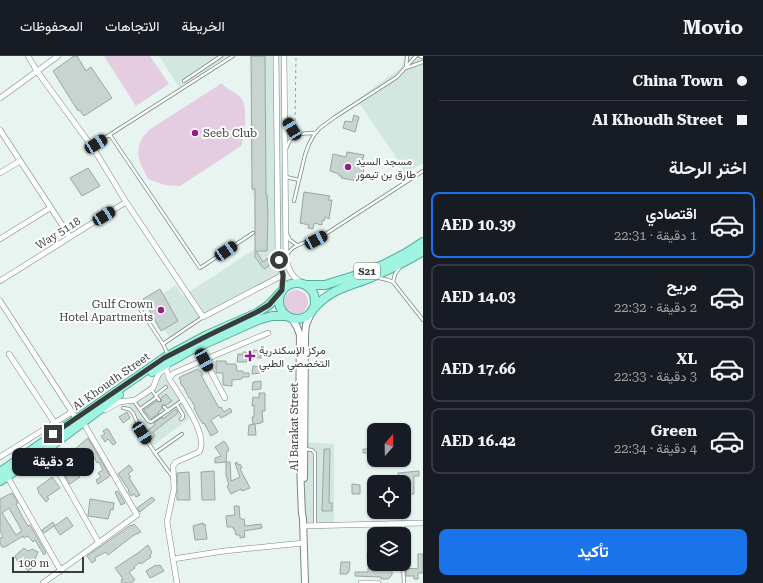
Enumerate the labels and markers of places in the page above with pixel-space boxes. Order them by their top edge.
place label: Seeb Club [203,127,257,140]
marker: Seeb Club [190,128,200,138]
place label: مسجد السيد طارق بن تيمور [355,155,416,181]
marker: مسجد السيد طارق بن تيمور [343,162,353,172]
place label: Gulf Crown Hotel Apartments [59,298,153,324]
marker: Gulf Crown Hotel Apartments [156,305,166,315]
place label: مركز الإسكندرية التخصصي الطبي [259,344,330,373]
marker: مركز الإسكندرية التخصصي الطبي [244,350,256,362]

